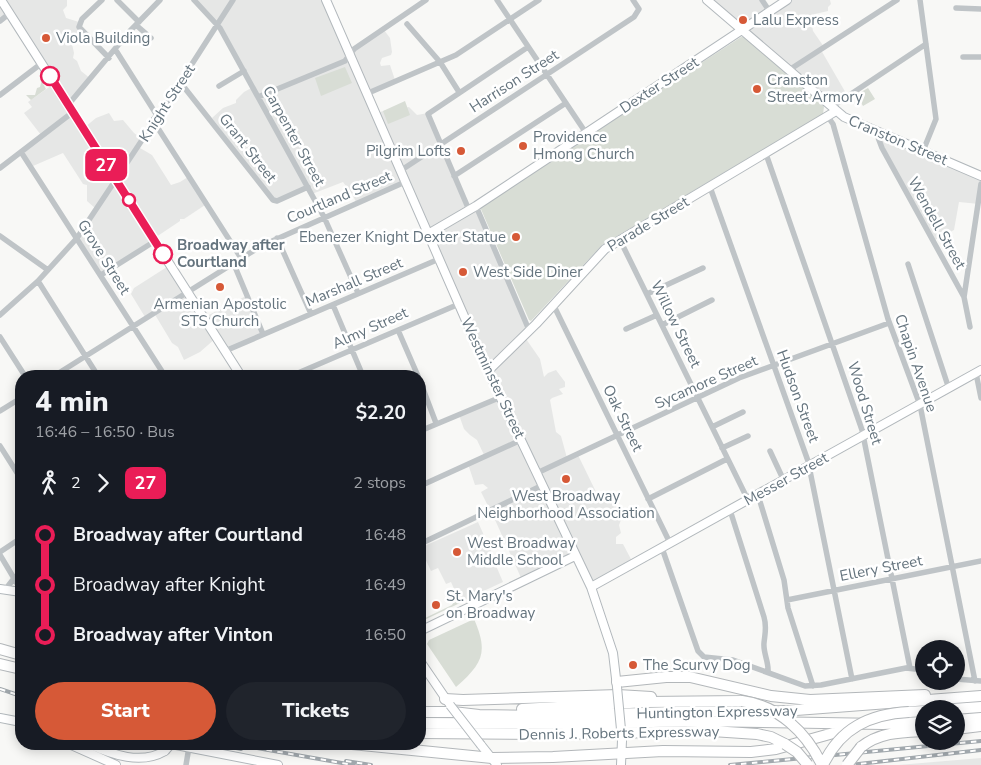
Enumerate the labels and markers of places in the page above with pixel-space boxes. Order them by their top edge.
place label: Lalu Express [753,10,839,30]
marker: Lalu Express [737,14,749,26]
place label: Viola Building [55,28,150,48]
marker: Viola Building [40,32,52,44]
unlabelled marker [40,66,60,86]
place label: Cranston Street Armory [767,70,863,107]
marker: Cranston Street Armory [751,83,763,95]
place label: Providence Hmong Church [533,127,635,164]
marker: Providence Hmong Church [517,140,529,152]
place label: Pilgrim Lofts [366,141,451,161]
marker: Pilgrim Lofts [455,145,467,157]
unlabelled marker [122,193,136,207]
place label: Ebenezer Knight Dexter Statue [299,227,506,247]
marker: Ebenezer Knight Dexter Statue [510,231,522,243]
place label: Broadway after Courtland [177,235,285,272]
marker: Broadway after Courtland [153,244,173,264]
place label: West Side Diner [473,262,583,282]
marker: West Side Diner [457,266,469,278]
marker: Armenian Apostolic STS Church [214,281,226,293]
place label: Armenian Apostolic STS Church [154,294,287,331]
marker: West Broadway Neighborhood Association [560,473,572,485]
place label: West Broadway Neighborhood Association [477,486,655,523]
place label: West Broadway Middle School [467,533,576,570]
marker: West Broadway Middle School [451,546,463,558]
place label: St. Mary's on Broadway [446,586,536,623]
marker: St. Mary's on Broadway [430,599,442,611]
place label: The Scurvy Dog [643,655,751,675]
marker: The Scurvy Dog [627,659,639,671]

